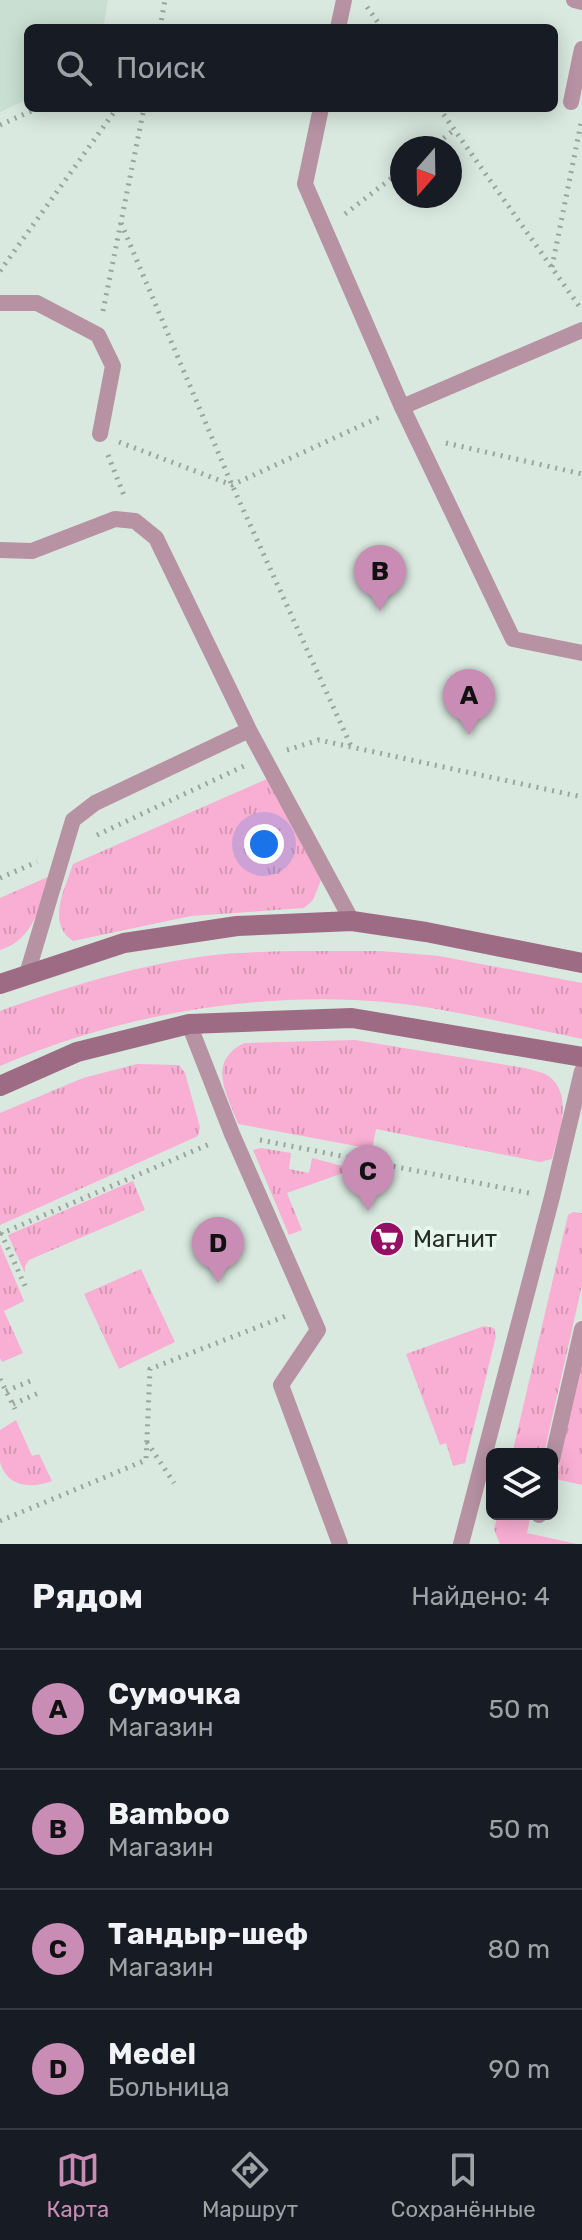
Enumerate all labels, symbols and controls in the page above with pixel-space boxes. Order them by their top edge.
search box [24,24,558,112]
icon: search [52,46,96,90]
text: Поиск [116,50,206,86]
north arrow [390,136,462,208]
pin: B [354,545,406,611]
pin: A [443,669,495,735]
your location [244,824,284,864]
pin: C [342,1145,394,1211]
pin: D [192,1217,244,1283]
supermarket icon: Магнит [368,1220,406,1258]
place label: Магнит [413,1225,497,1253]
map controls [486,1448,558,1520]
button: layers [486,1448,558,1520]
text: Рядом [32,1576,143,1617]
text: Найдено: 4 [411,1581,550,1612]
text: Сумочка [108,1676,241,1712]
text: A [49,1694,67,1725]
text: 50 m [489,1694,550,1725]
text: Магазин [108,1712,214,1743]
text: Bamboo [108,1796,230,1832]
text: B [49,1814,67,1845]
text: 50 m [489,1814,550,1845]
text: Магазин [108,1832,214,1863]
text: Тандыр-шеф [108,1916,308,1952]
text: C [49,1934,67,1965]
text: 80 m [487,1934,550,1965]
text: Магазин [108,1952,214,1983]
text: Medel [108,2036,196,2072]
text: D [49,2054,67,2085]
text: 90 m [489,2054,550,2085]
text: Больница [108,2072,230,2103]
tab: Карта [46,2148,109,2223]
tab: Маршрут [202,2148,298,2223]
tab: Сохранённые [391,2148,536,2223]

